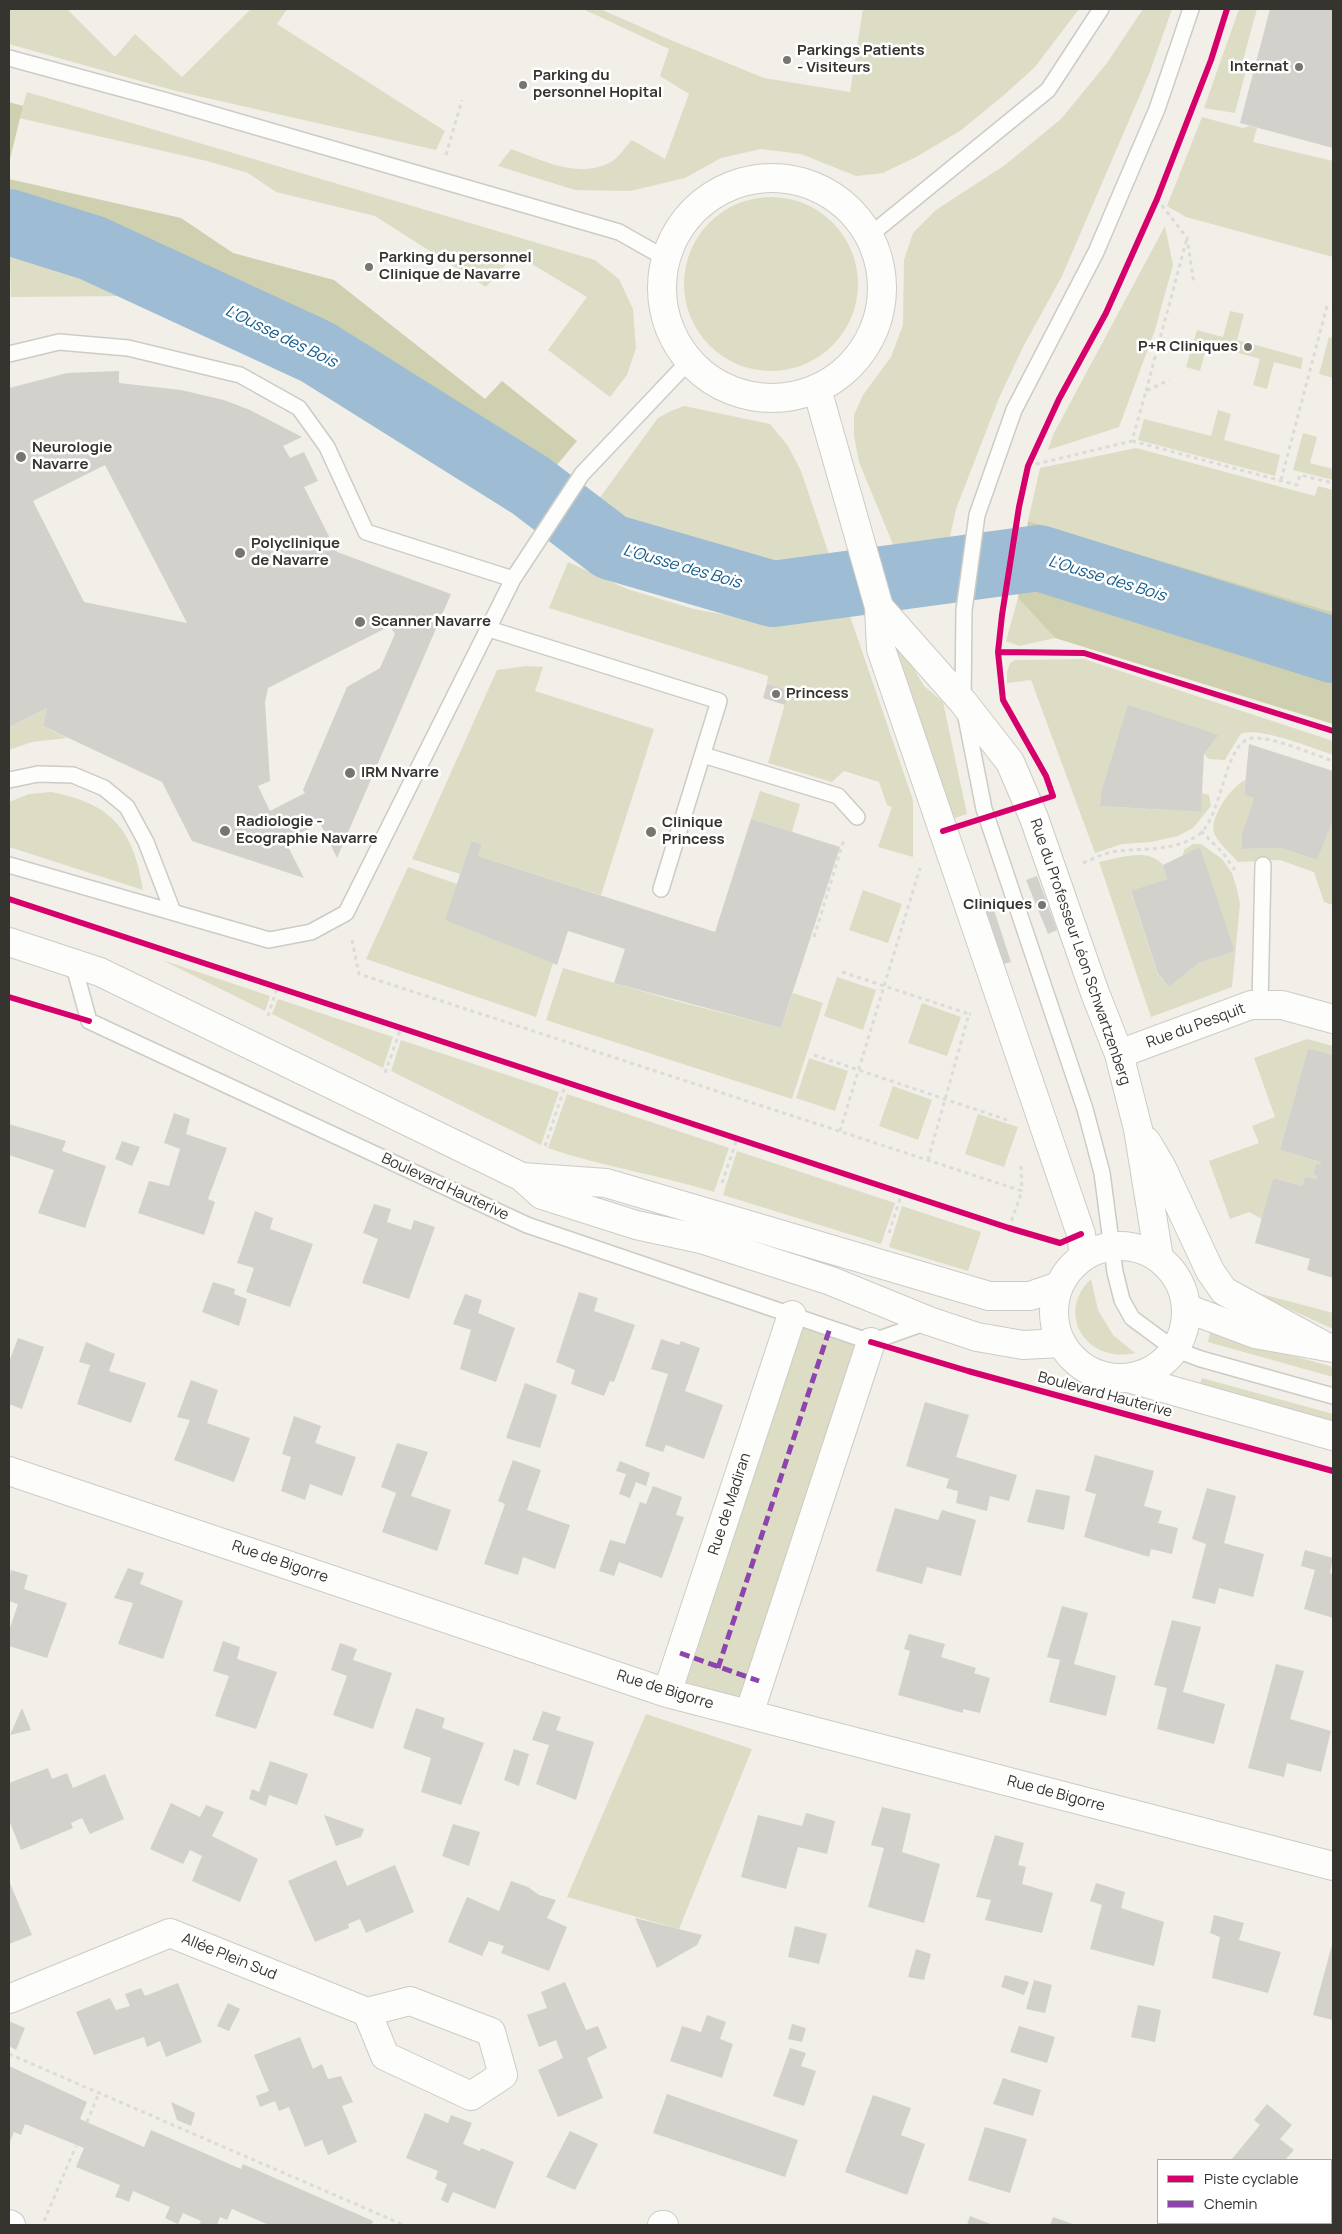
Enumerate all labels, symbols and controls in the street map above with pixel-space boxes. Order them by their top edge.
place label: Parkings Patients - Visiteurs [797,42,925,77]
marker: Parkings Patients - Visiteurs [781,54,793,66]
place label: Internat [1230,58,1289,76]
marker: Internat [1293,61,1305,73]
place label: Parking du personnel Hopital [533,67,662,102]
marker: Parking du personnel Hopital [517,79,529,91]
place label: Parking du personnel Clinique de Navarre [379,249,532,284]
marker: Parking du personnel Clinique de Navarre [363,261,375,273]
water label: L'Ousse des Bois [222,302,340,372]
place label: P+R Cliniques [1138,338,1238,356]
marker: P+R Cliniques [1242,341,1254,353]
place label: Neurologie Navarre [32,439,112,474]
marker: Neurologie Navarre [14,450,28,464]
place label: Polyclinique de Navarre [251,535,340,570]
water label: L'Ousse des Bois [621,541,743,593]
marker: Polyclinique de Navarre [233,546,247,560]
water label: L'Ousse des Bois [1046,552,1168,606]
place label: Scanner Navarre [371,613,491,631]
marker: Scanner Navarre [353,615,367,629]
place label: Princess [786,685,849,703]
marker: Princess [770,688,782,700]
place label: IRM Nvarre [361,764,439,782]
marker: IRM Nvarre [343,766,357,780]
place label: Radiologie - Ecographie Navarre [236,813,377,848]
place label: Clinique Princess [662,814,725,849]
street label: Rue du Professeur Léon Schwartzenberg [1026,816,1134,1088]
marker: Radiologie - Ecographie Navarre [218,824,232,838]
marker: Clinique Princess [644,825,658,839]
place label: Cliniques [963,896,1032,914]
marker: Cliniques [1036,899,1048,911]
street label: Rue du Pesquit [1144,1000,1248,1052]
street label: Boulevard Hauterive [378,1150,512,1224]
street label: Boulevard Hauterive [1036,1368,1174,1422]
street label: Rue de Madiran [705,1451,755,1557]
street label: Rue de Bigorre [229,1537,331,1587]
street label: Rue de Bigorre [614,1667,716,1713]
street label: Rue de Bigorre [1005,1772,1107,1816]
street label: Allée Plein Sud [179,1930,279,1984]
legend [1157,2159,1332,2224]
text: Piste cyclable [1204,2168,1299,2189]
text: Chemin [1204,2193,1257,2214]

